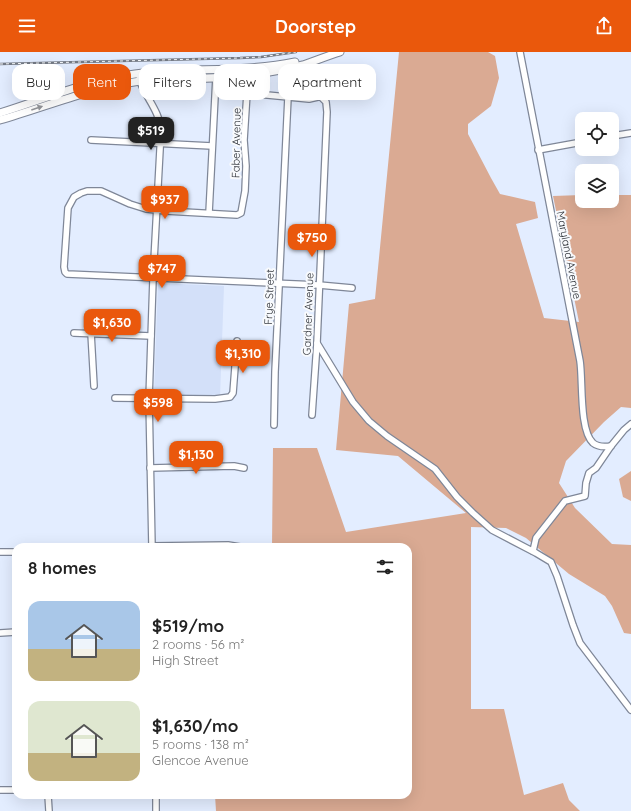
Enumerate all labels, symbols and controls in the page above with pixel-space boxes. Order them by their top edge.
icon: menu [16,15,38,37]
text: Doorstep [275,15,356,38]
icon: share [593,15,615,37]
chip: Buy [12,64,65,100]
chip: Rent [73,64,131,100]
chip: Filters [139,64,206,100]
chip: New [214,64,270,100]
chip: Apartment [278,64,376,100]
one-way arrow [31,105,43,111]
street label: Faber Avenue [228,108,244,178]
map controls [575,112,619,208]
button: locate [575,112,619,156]
pin: $519 [127,117,175,151]
text: $519 [137,122,165,138]
button: layers [575,164,619,208]
pin: $937 [141,186,189,220]
text: $937 [150,191,180,207]
street label: Maryland Avenue [554,210,584,300]
pin: $750 [288,224,336,258]
text: $750 [297,229,327,245]
pin: $747 [138,255,186,289]
text: $747 [148,260,176,276]
street label: Frye Street [261,269,277,325]
street label: Gardner Avenue [300,272,316,356]
pin: $1,630 [79,309,145,343]
text: $1,630 [93,314,131,330]
pin: $1,310 [210,340,276,374]
text: $1,310 [225,345,261,361]
pin: $598 [134,389,182,423]
text: $598 [143,394,173,410]
pin: $1,130 [163,441,229,475]
text: $1,130 [178,446,214,462]
icon: filters [374,556,396,578]
text: 8 homes [28,557,97,578]
text: $519/mo [152,615,224,636]
icon: home [60,617,108,665]
text: 2 rooms · 56 m² [152,636,244,652]
text: High Street [152,652,219,668]
text: $1,630/mo [152,715,238,736]
icon: home [60,717,108,765]
text: 5 rooms · 138 m² [152,736,249,752]
text: Glencoe Avenue [152,752,249,768]

